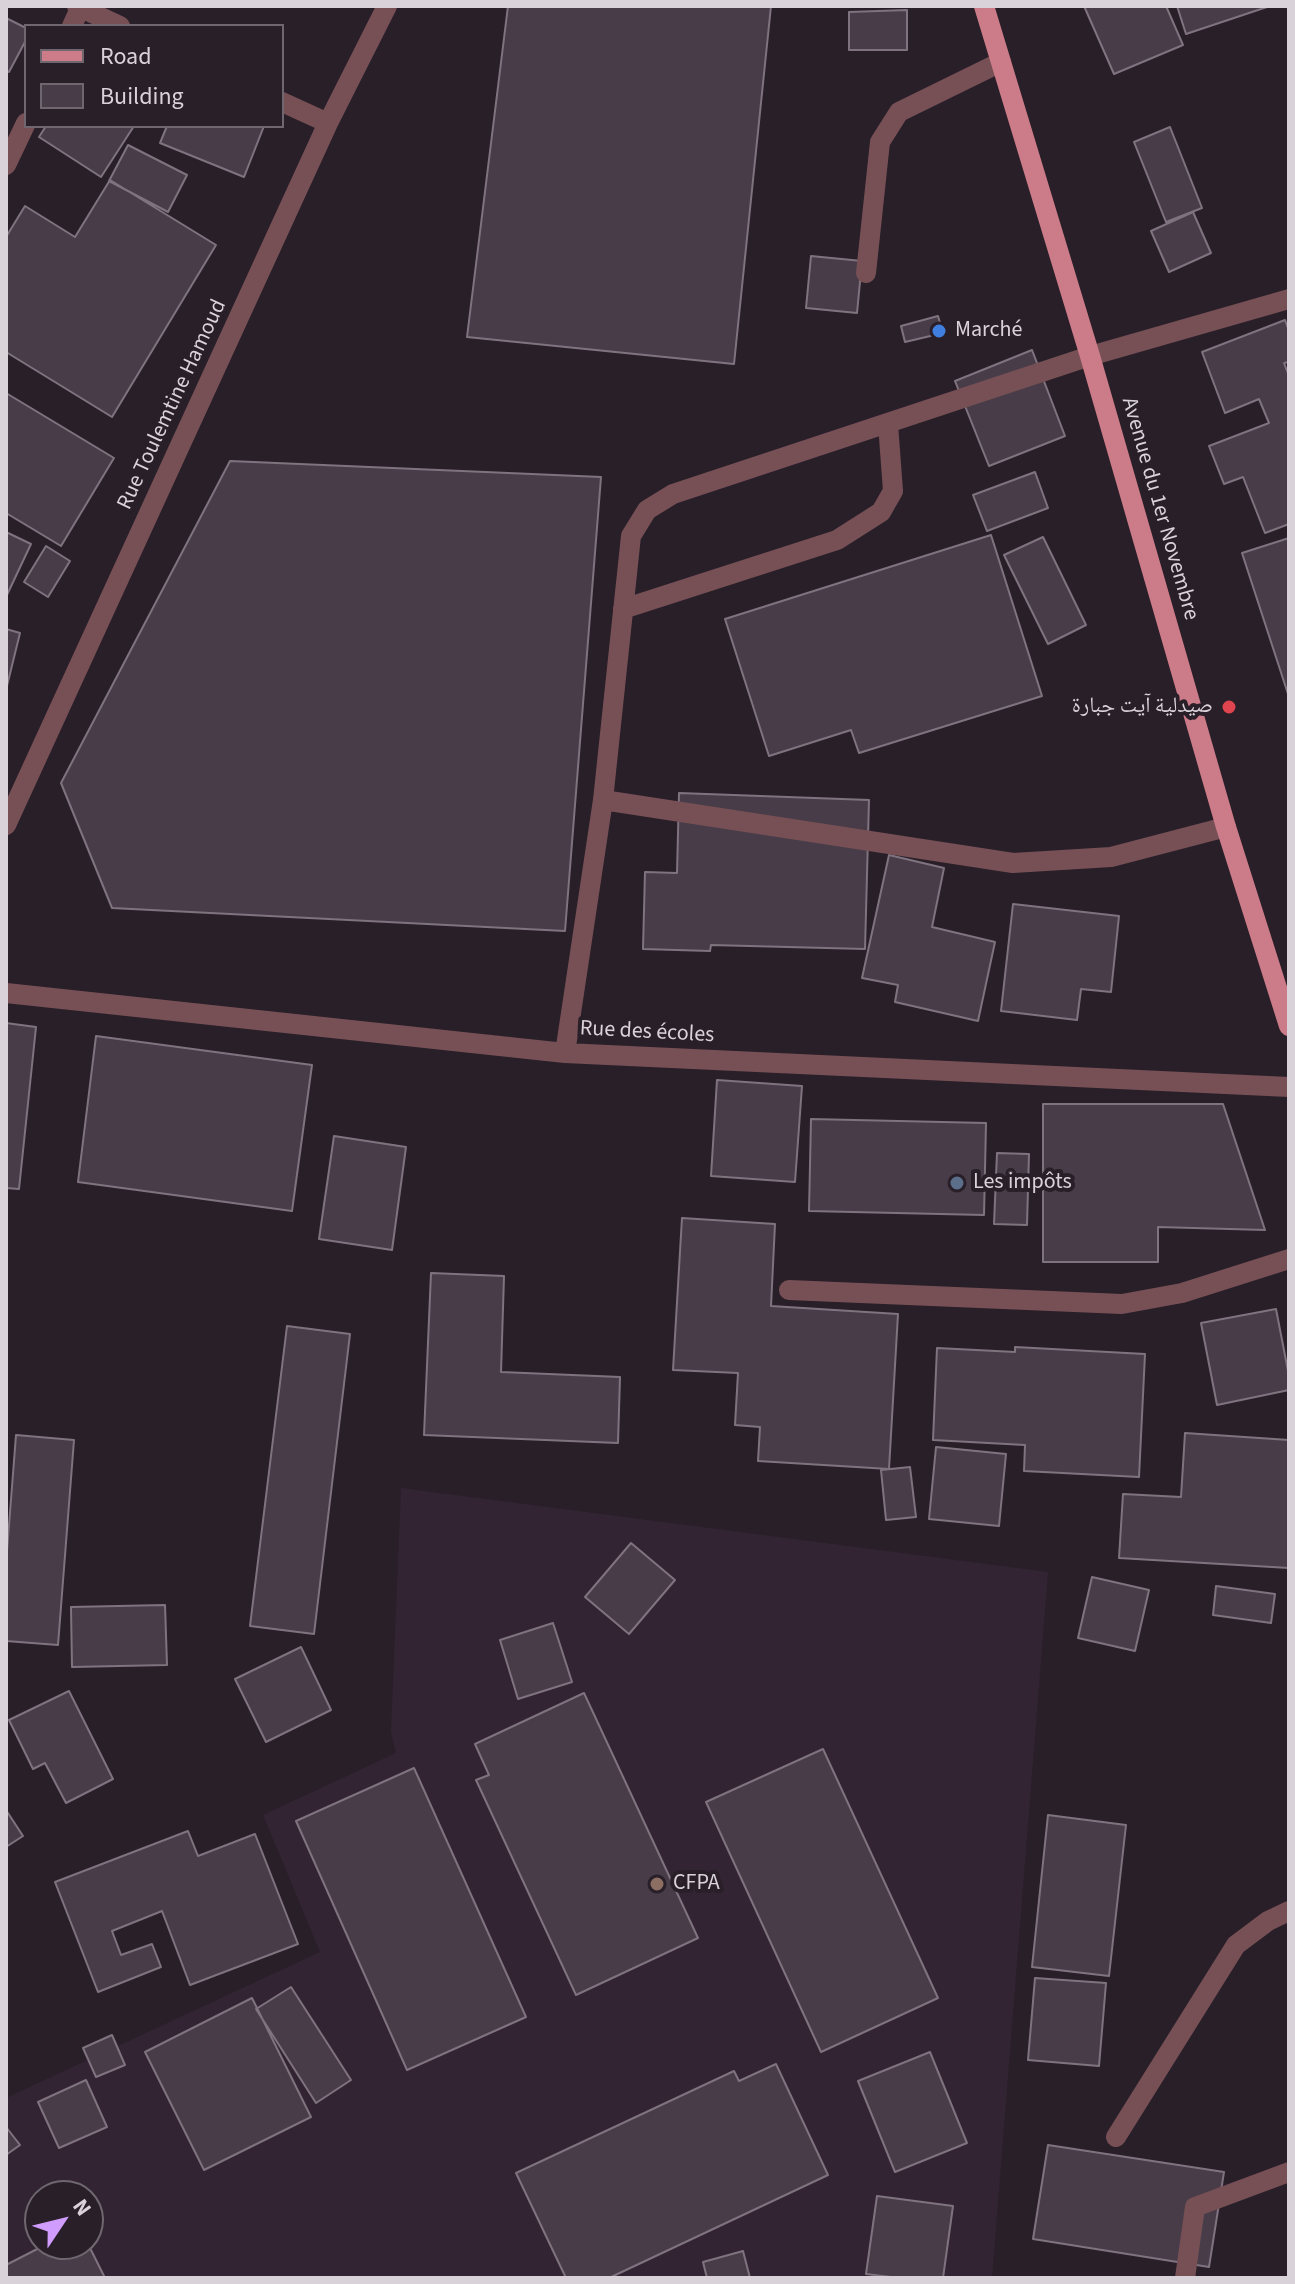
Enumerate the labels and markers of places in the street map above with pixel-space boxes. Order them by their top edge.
place label: Marché [955,318,1022,344]
marker: Marché [930,322,948,340]
place label: صيدلية آيت جبارة [1072,694,1213,720]
marker: صيدلية آيت جبارة [1220,698,1238,716]
place label: Les impôts [973,1170,1072,1196]
marker: Les impôts [948,1174,966,1192]
place label: CFPA [673,1871,720,1897]
marker: CFPA [648,1875,666,1893]

